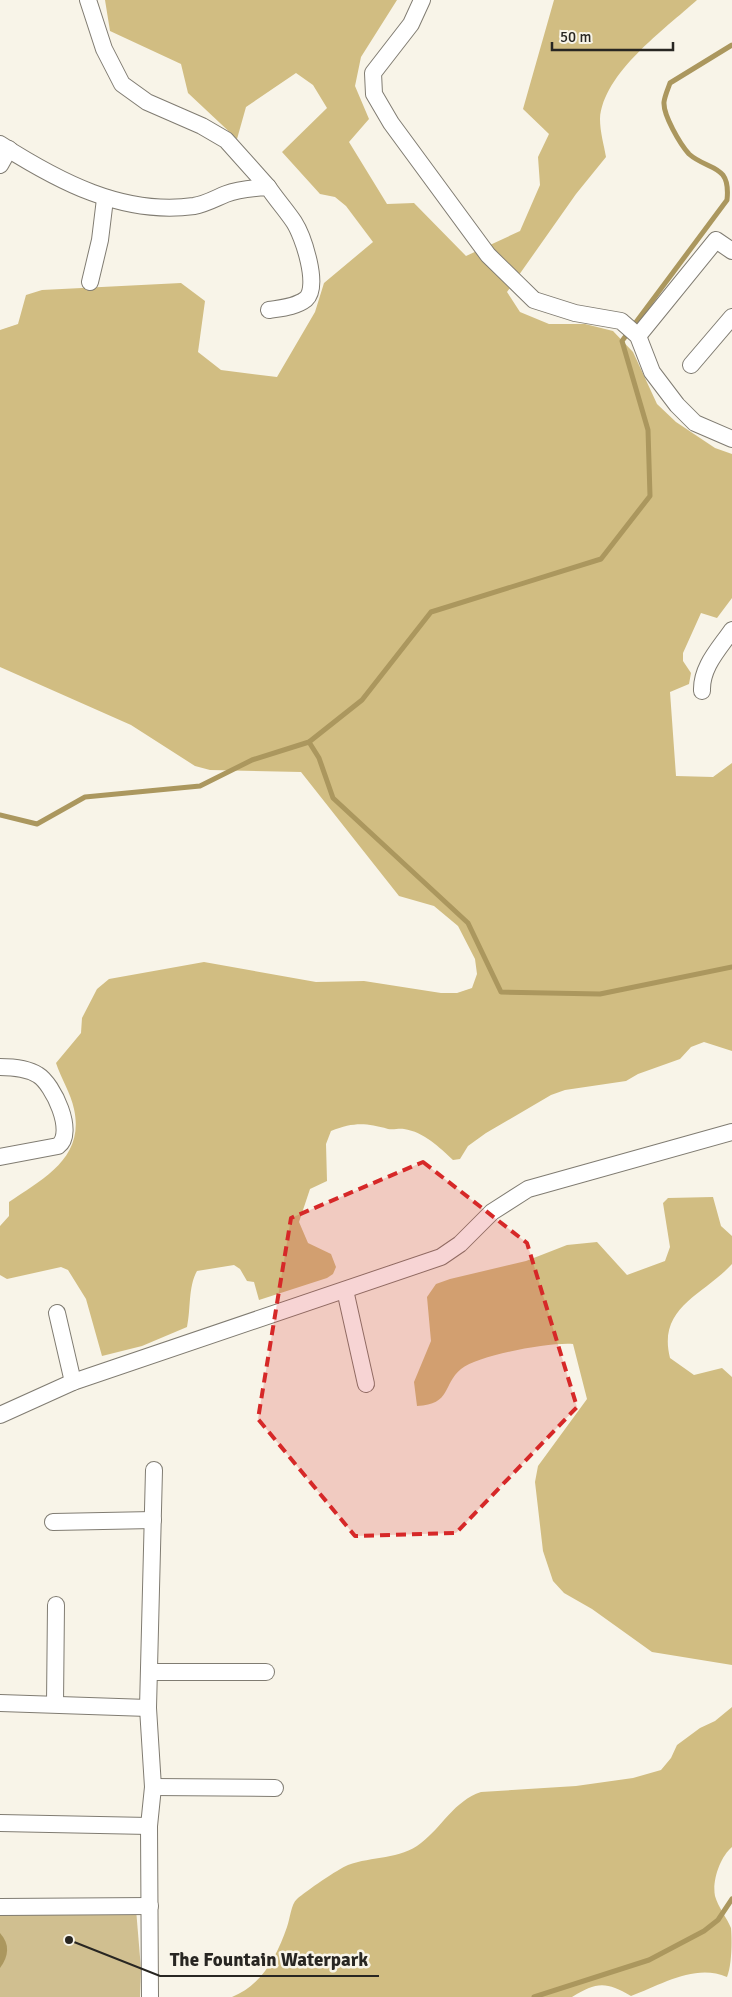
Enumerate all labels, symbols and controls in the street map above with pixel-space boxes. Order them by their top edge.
scale bar [552,20,673,52]
text: 50 m [560,28,591,46]
callout: The Fountain Waterpark [160,1942,379,1976]
text: The Fountain Waterpark [170,1948,368,1972]

